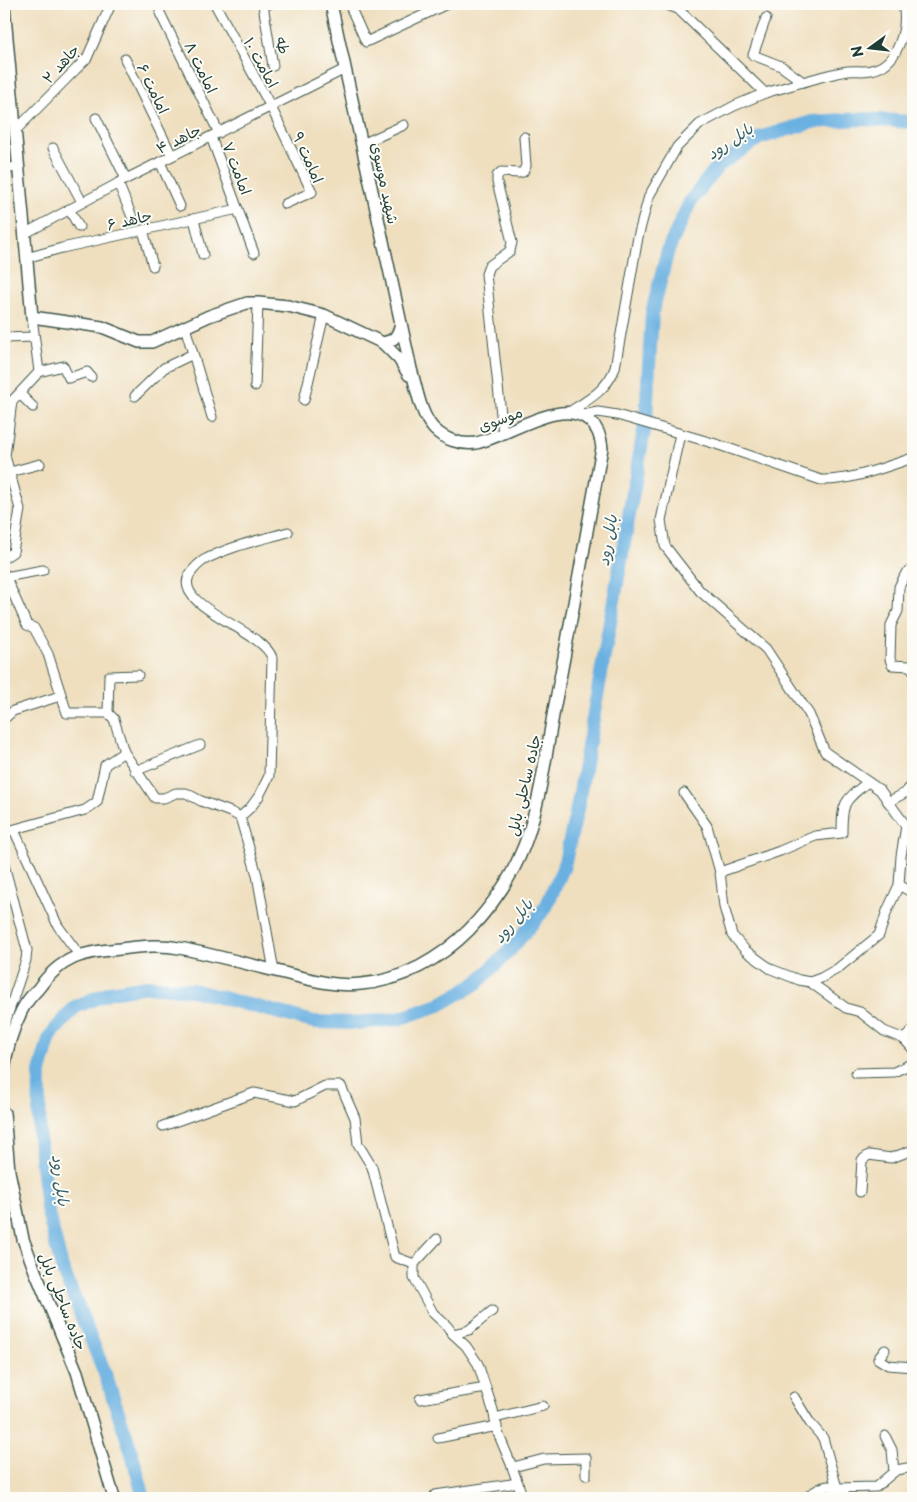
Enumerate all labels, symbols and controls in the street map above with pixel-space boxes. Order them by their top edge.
north arrow [844,22,894,72]
street label: امامت ۱۰ [239,32,285,92]
street label: طه [271,34,297,56]
street label: امامت ۸ [180,37,224,97]
street label: جاهد ۲ [36,38,84,88]
text: N [845,43,869,60]
street label: امامت ۶ [132,59,176,117]
water label: بابل رود [701,115,757,164]
street label: جاهد ۴ [152,117,204,159]
street label: امامت ۹ [288,128,330,186]
street label: امامت ۷ [217,138,259,198]
street label: شهید موسوی [366,140,406,226]
street label: جاهد ۶ [104,203,154,235]
street label: موسوی [475,399,525,437]
water label: بابل رود [590,512,622,568]
street label: جاده ساحلی بابل [500,732,546,838]
water label: بابل رود [486,892,538,947]
water label: بابل رود [47,1153,77,1207]
street label: جاده ساحلی بابل [34,1249,94,1353]

